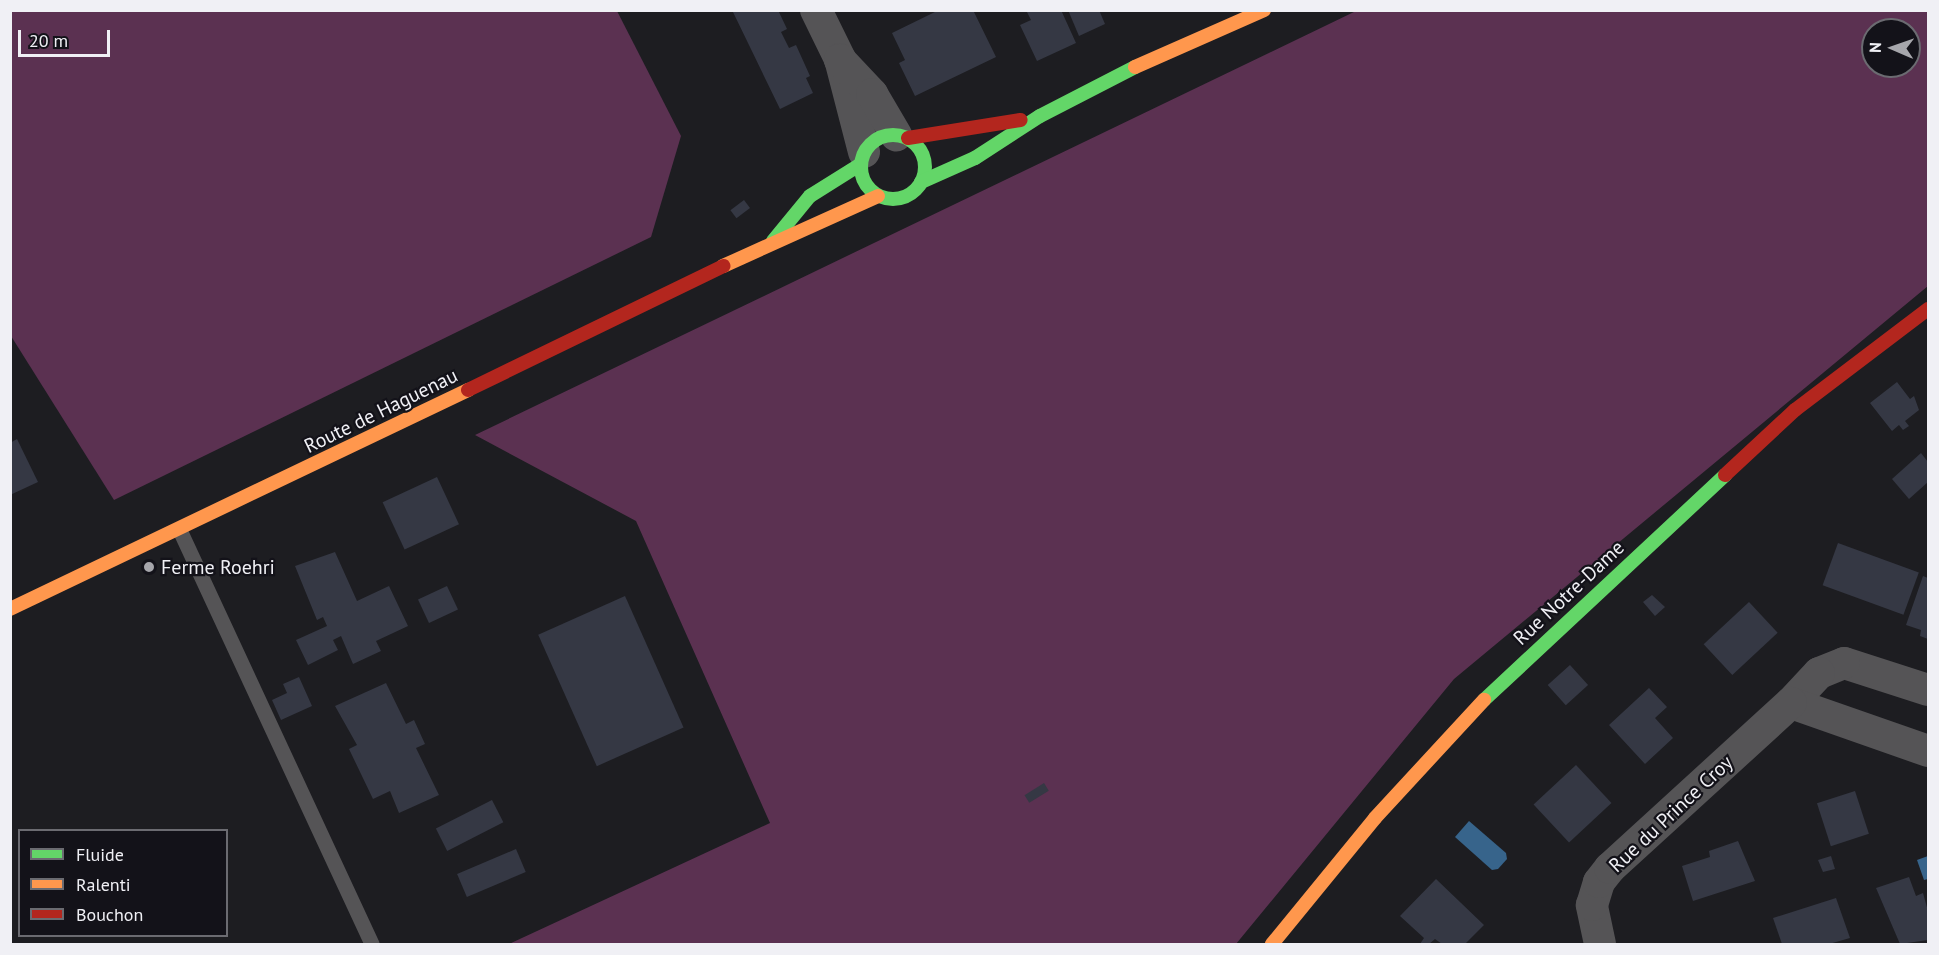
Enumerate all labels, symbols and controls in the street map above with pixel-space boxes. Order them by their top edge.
scale bar [21,18,112,56]
north arrow [1861,18,1921,78]
text: 20 m [29,29,68,52]
text: N [1865,42,1885,53]
street label: Route de Haguenau [300,364,462,458]
street label: Rue Notre-Dame [1509,536,1629,650]
place label: Ferme Roehri [161,555,275,579]
marker: Ferme Roehri [142,560,156,574]
street label: Rue du Prince Croy [1604,751,1738,877]
legend [18,829,228,937]
text: Fluide [76,843,124,866]
text: Ralenti [76,873,131,896]
text: Bouchon [76,903,143,926]

